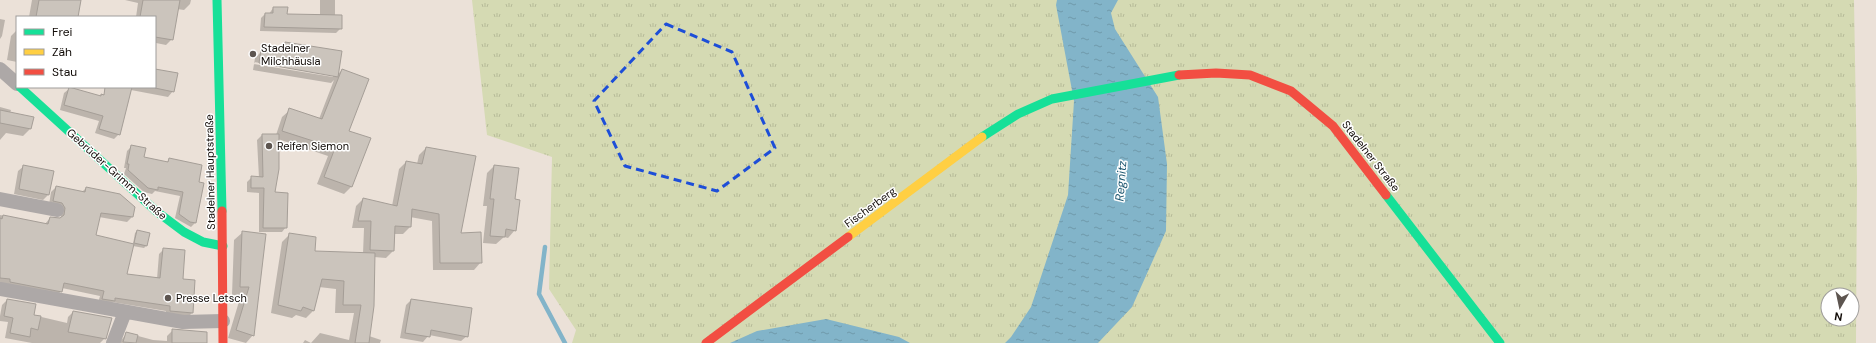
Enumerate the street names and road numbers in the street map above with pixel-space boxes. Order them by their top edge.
street label: Stadelner Hauptstraße [202,114,218,230]
street label: Stadelner Straße [1339,118,1403,194]
street label: Gebrüder-Grimm-Straße [64,125,170,223]
street label: Fischerberg [842,184,898,230]

